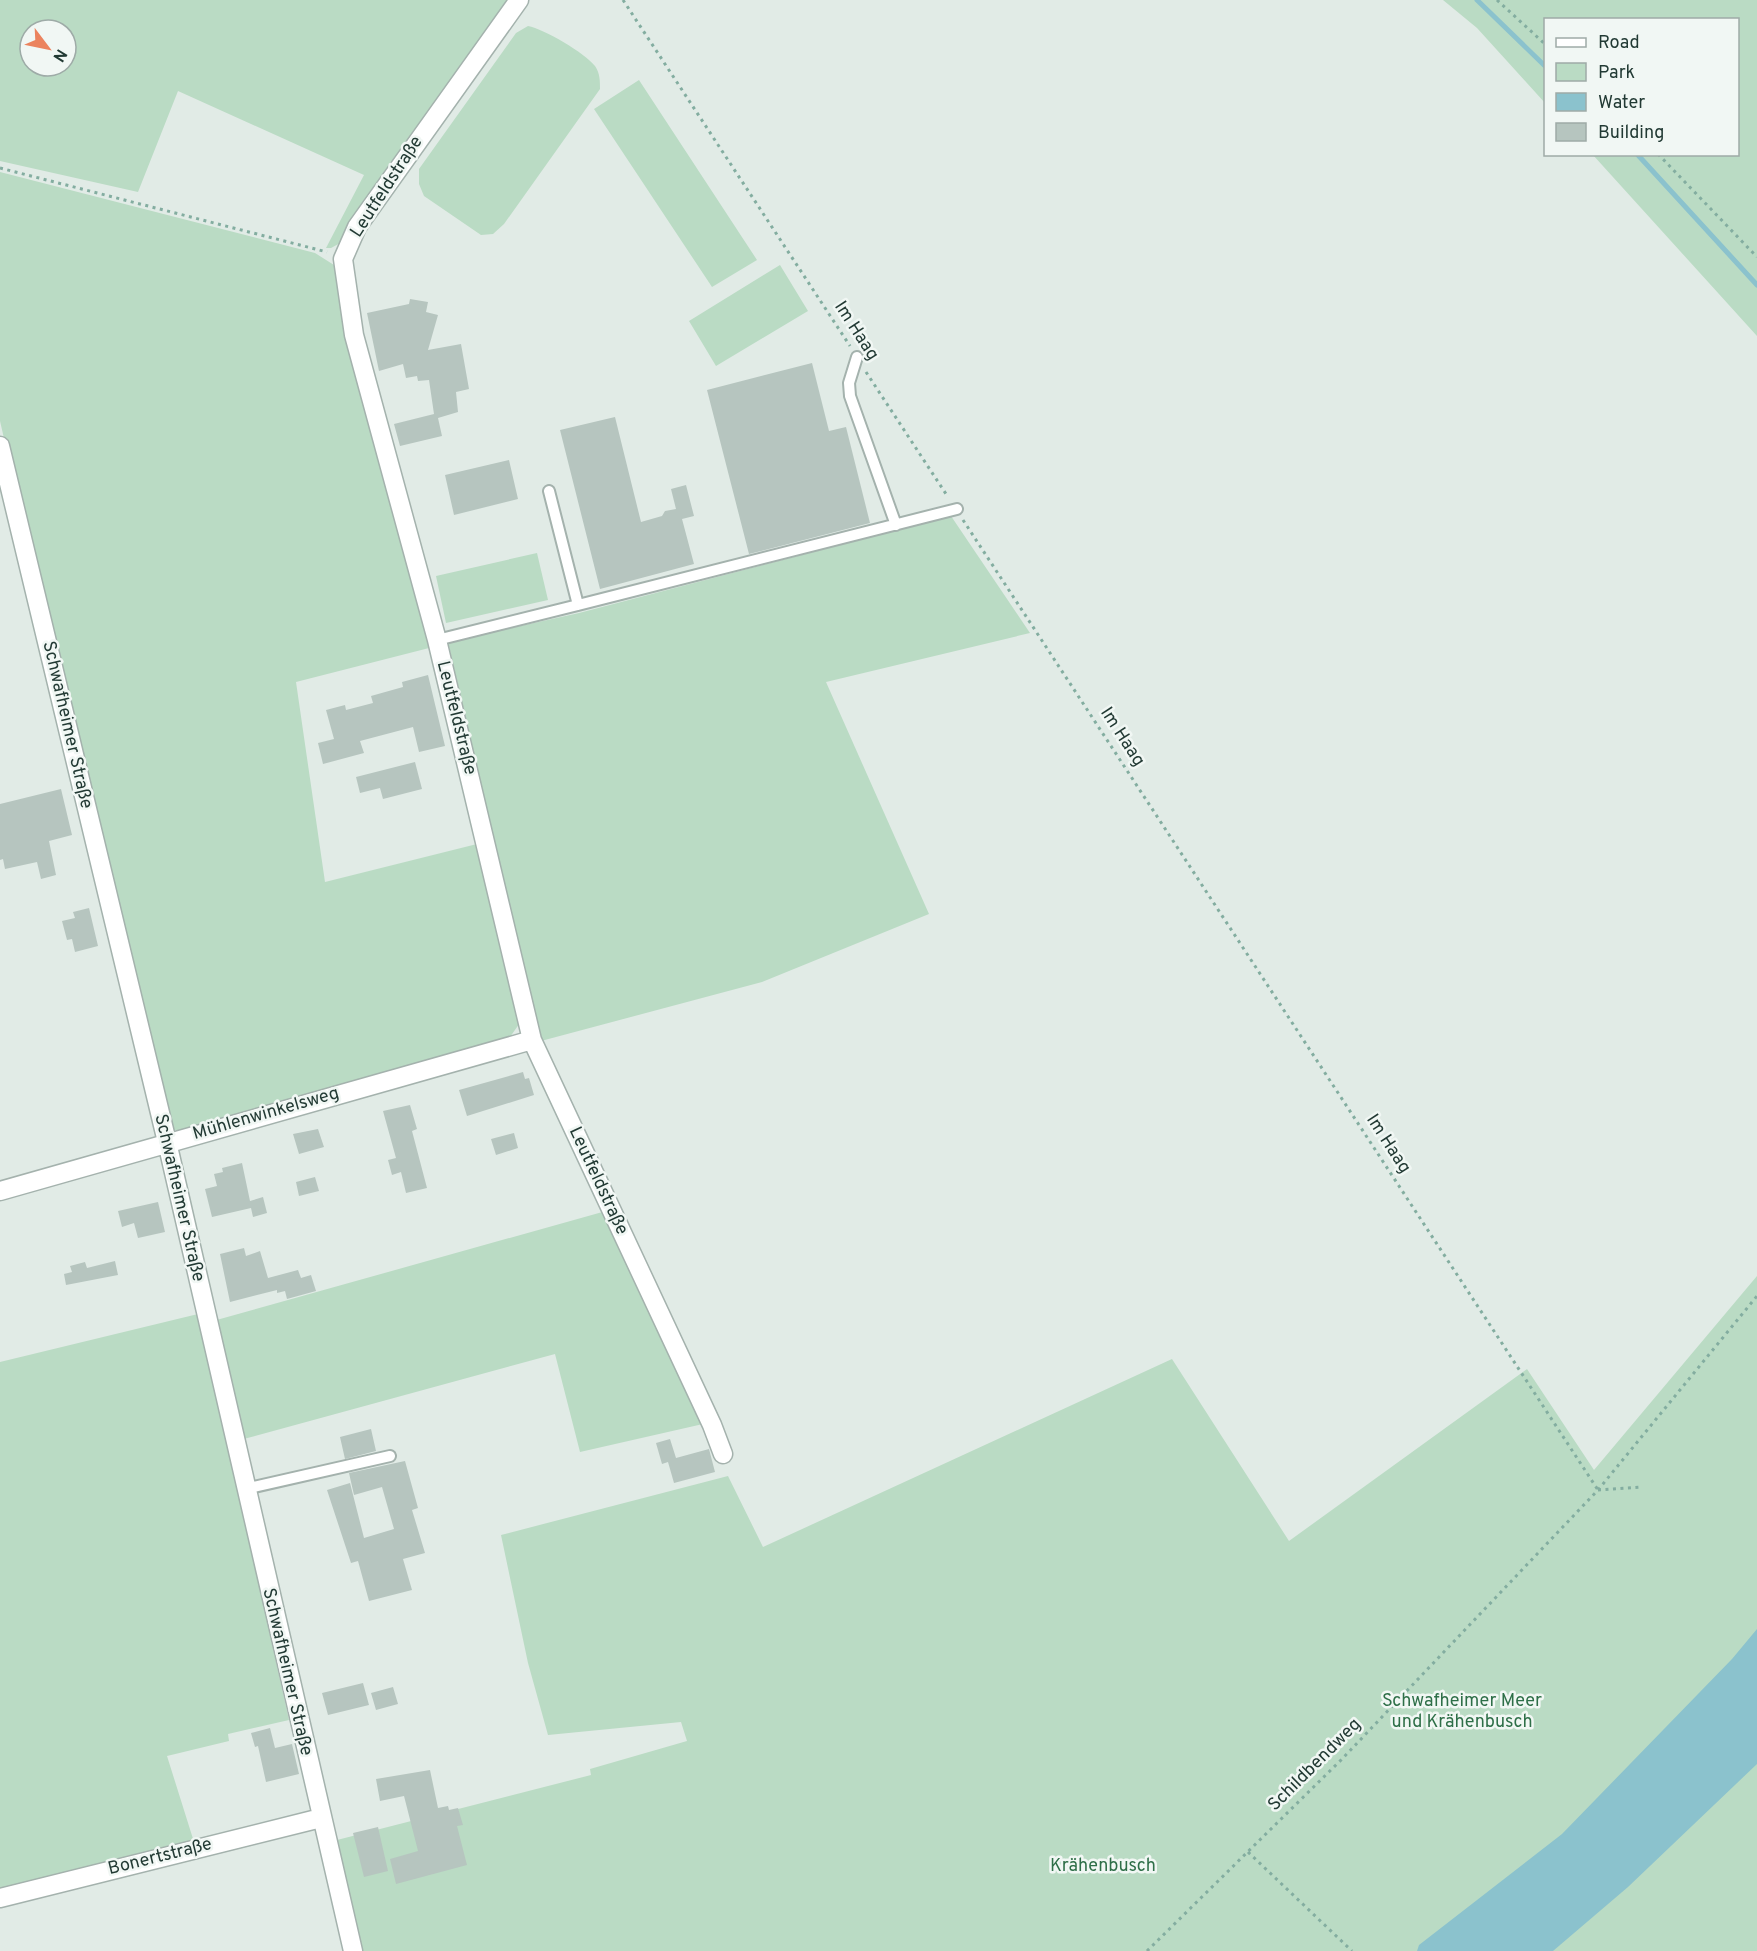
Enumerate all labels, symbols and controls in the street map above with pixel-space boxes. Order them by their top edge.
north arrow [18,18,78,78]
legend [1544,18,1739,156]
text: Road [1598,32,1640,55]
text: N [47,45,71,65]
text: Park [1598,62,1635,85]
text: Water [1598,92,1645,115]
text: Building [1598,122,1664,145]
street label: Leutfeldstraße [346,132,428,242]
street label: Im Haag [828,297,884,365]
street label: Schwafheimer Straße [37,639,97,811]
street label: Leutfeldstraße [431,659,481,777]
street label: Im Haag [1094,703,1150,771]
street label: Mühlenwinkelsweg [190,1082,342,1146]
street label: Im Haag [1360,1110,1416,1178]
street label: Schwafheimer Straße [149,1112,209,1284]
street label: Leutfeldstraße [563,1123,633,1239]
street label: Schwafheimer Straße [257,1586,317,1758]
park label: Schwafheimer Meer und Krähenbusch [1382,1690,1542,1734]
street label: Schildbendweg [1264,1714,1366,1816]
street label: Bonertstraße [106,1833,214,1881]
park label: Krähenbusch [1050,1855,1156,1878]

